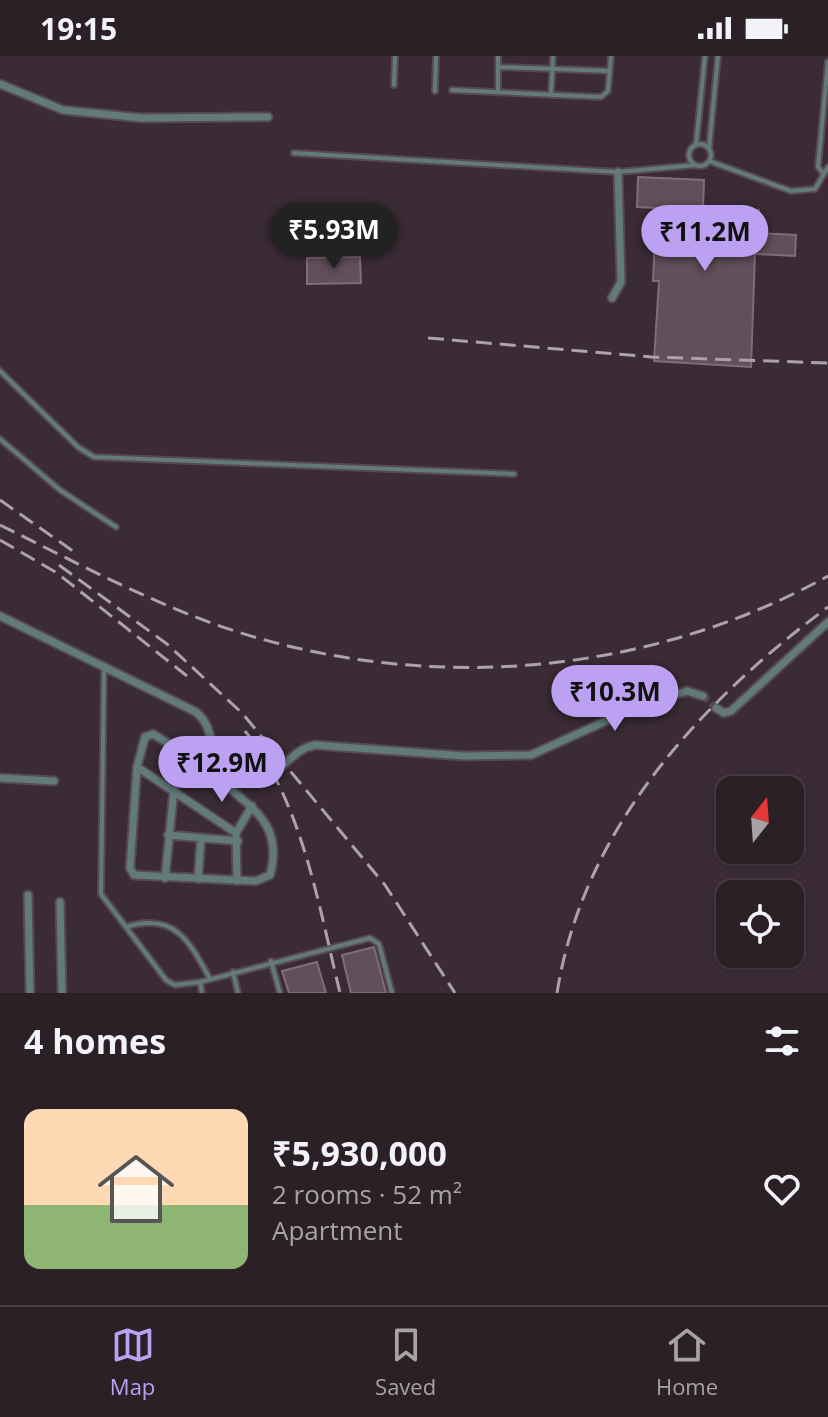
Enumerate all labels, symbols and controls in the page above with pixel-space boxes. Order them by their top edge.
text: 19:15 [40,8,117,49]
pin: ₹5.93M [269,203,399,271]
pin: ₹11.2M [640,205,770,273]
text: ₹5.93M [288,211,380,247]
text: ₹11.2M [659,213,751,249]
pin: ₹10.3M [550,665,680,733]
text: ₹10.3M [569,673,661,709]
pin: ₹12.9M [157,736,287,804]
text: ₹12.9M [176,744,268,780]
north arrow [716,776,804,864]
map controls [716,776,804,968]
button: locate [716,880,804,968]
text: 4 homes [24,1018,166,1064]
icon: filters [760,1019,804,1063]
text: ₹5,930,000 [272,1130,447,1176]
icon: home [88,1141,184,1237]
icon: heart [760,1167,804,1211]
text: 2 rooms · 52 m² [272,1176,462,1212]
text: Apartment [272,1212,403,1248]
tab: Map [110,1323,155,1401]
tab: Saved [375,1323,436,1401]
tab: Home [656,1323,718,1401]

